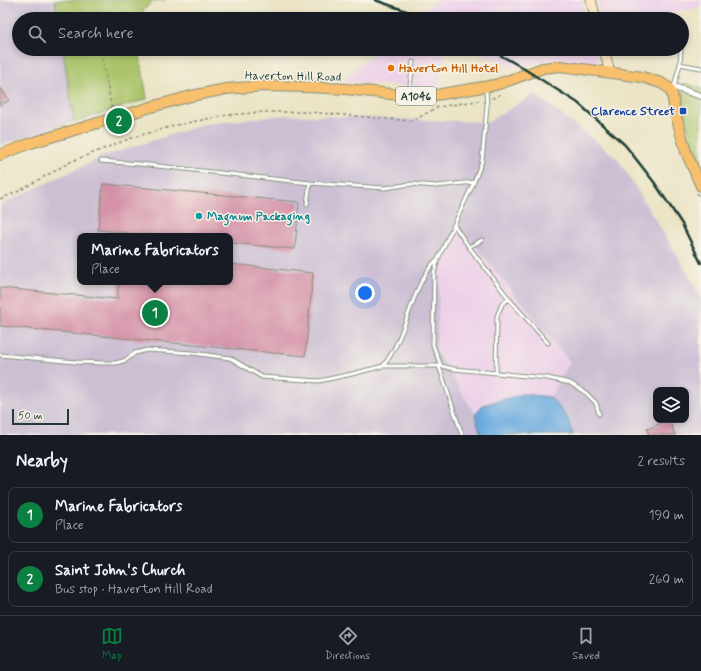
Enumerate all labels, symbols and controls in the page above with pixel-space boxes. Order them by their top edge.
search box [12,12,689,56]
icon: search [26,23,48,45]
text: Search here [58,24,134,44]
place label: Haverton Hill Hotel [399,61,498,77]
marker: Haverton Hill Hotel [386,63,396,73]
street label: Haverton Hill Road [245,68,341,86]
road number: A1046 [396,87,436,105]
place label: Clarence Street [591,104,675,120]
pin: 2 [106,106,132,136]
marker: Clarence Street [678,106,688,116]
place label: Magnum Packaging [207,209,310,226]
marker: Magnum Packaging [194,211,204,221]
popup [77,233,233,285]
text: Marine Fabricators [91,241,219,261]
text: Place [91,261,120,278]
your location [355,283,375,303]
pin: 1 [142,298,168,328]
map controls [653,387,689,423]
button: layers [653,387,689,423]
scale bar [12,407,69,426]
text: 50 m [18,409,43,423]
text: Nearby [16,450,68,472]
text: 2 results [638,453,685,470]
text: Marine Fabricators [55,497,182,517]
text: 1 [27,507,33,524]
text: 190 m [649,507,684,524]
text: Place [55,517,84,534]
text: Saint John's Church [55,561,185,581]
text: 2 [27,571,33,588]
text: 260 m [649,571,684,588]
text: Bus stop · Haverton Hill Road [55,581,213,598]
tab: Map [101,625,123,663]
tab: Directions [325,625,370,663]
tab: Saved [572,625,600,663]

